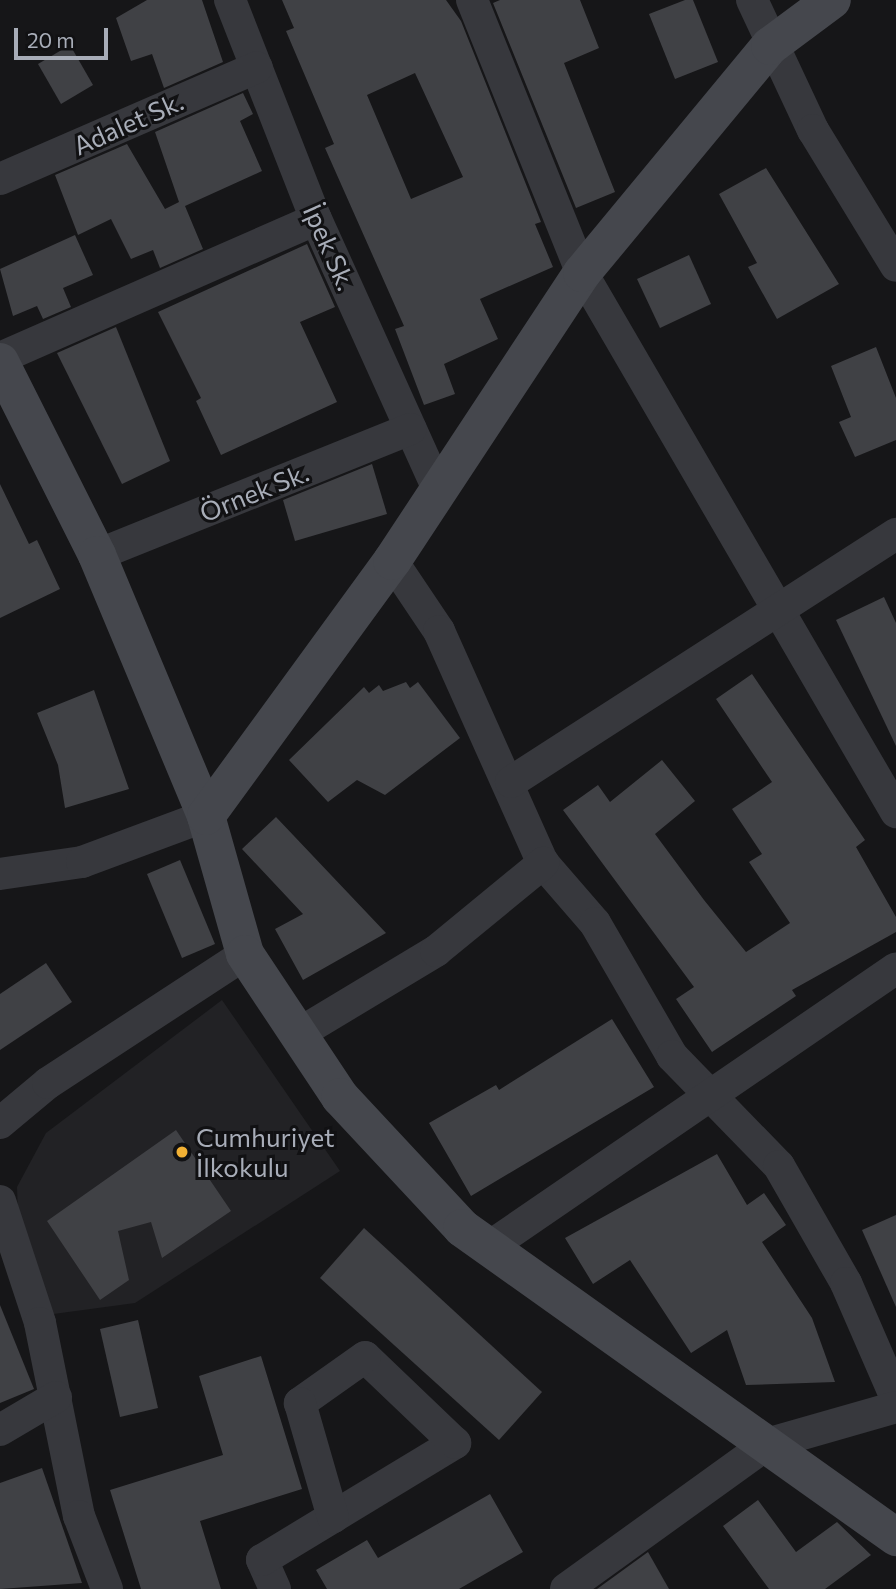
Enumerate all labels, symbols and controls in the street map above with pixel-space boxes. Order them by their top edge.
scale bar [18,14,112,58]
text: 20 m [27,27,75,52]
street label: Adalet Sk. [68,85,188,161]
street label: İpek Sk. [297,199,363,295]
street label: Örnek Sk. [195,456,313,528]
place label: Cumhuriyet İlkokulu [196,1121,335,1182]
marker: Cumhuriyet İlkokulu [174,1144,190,1160]

